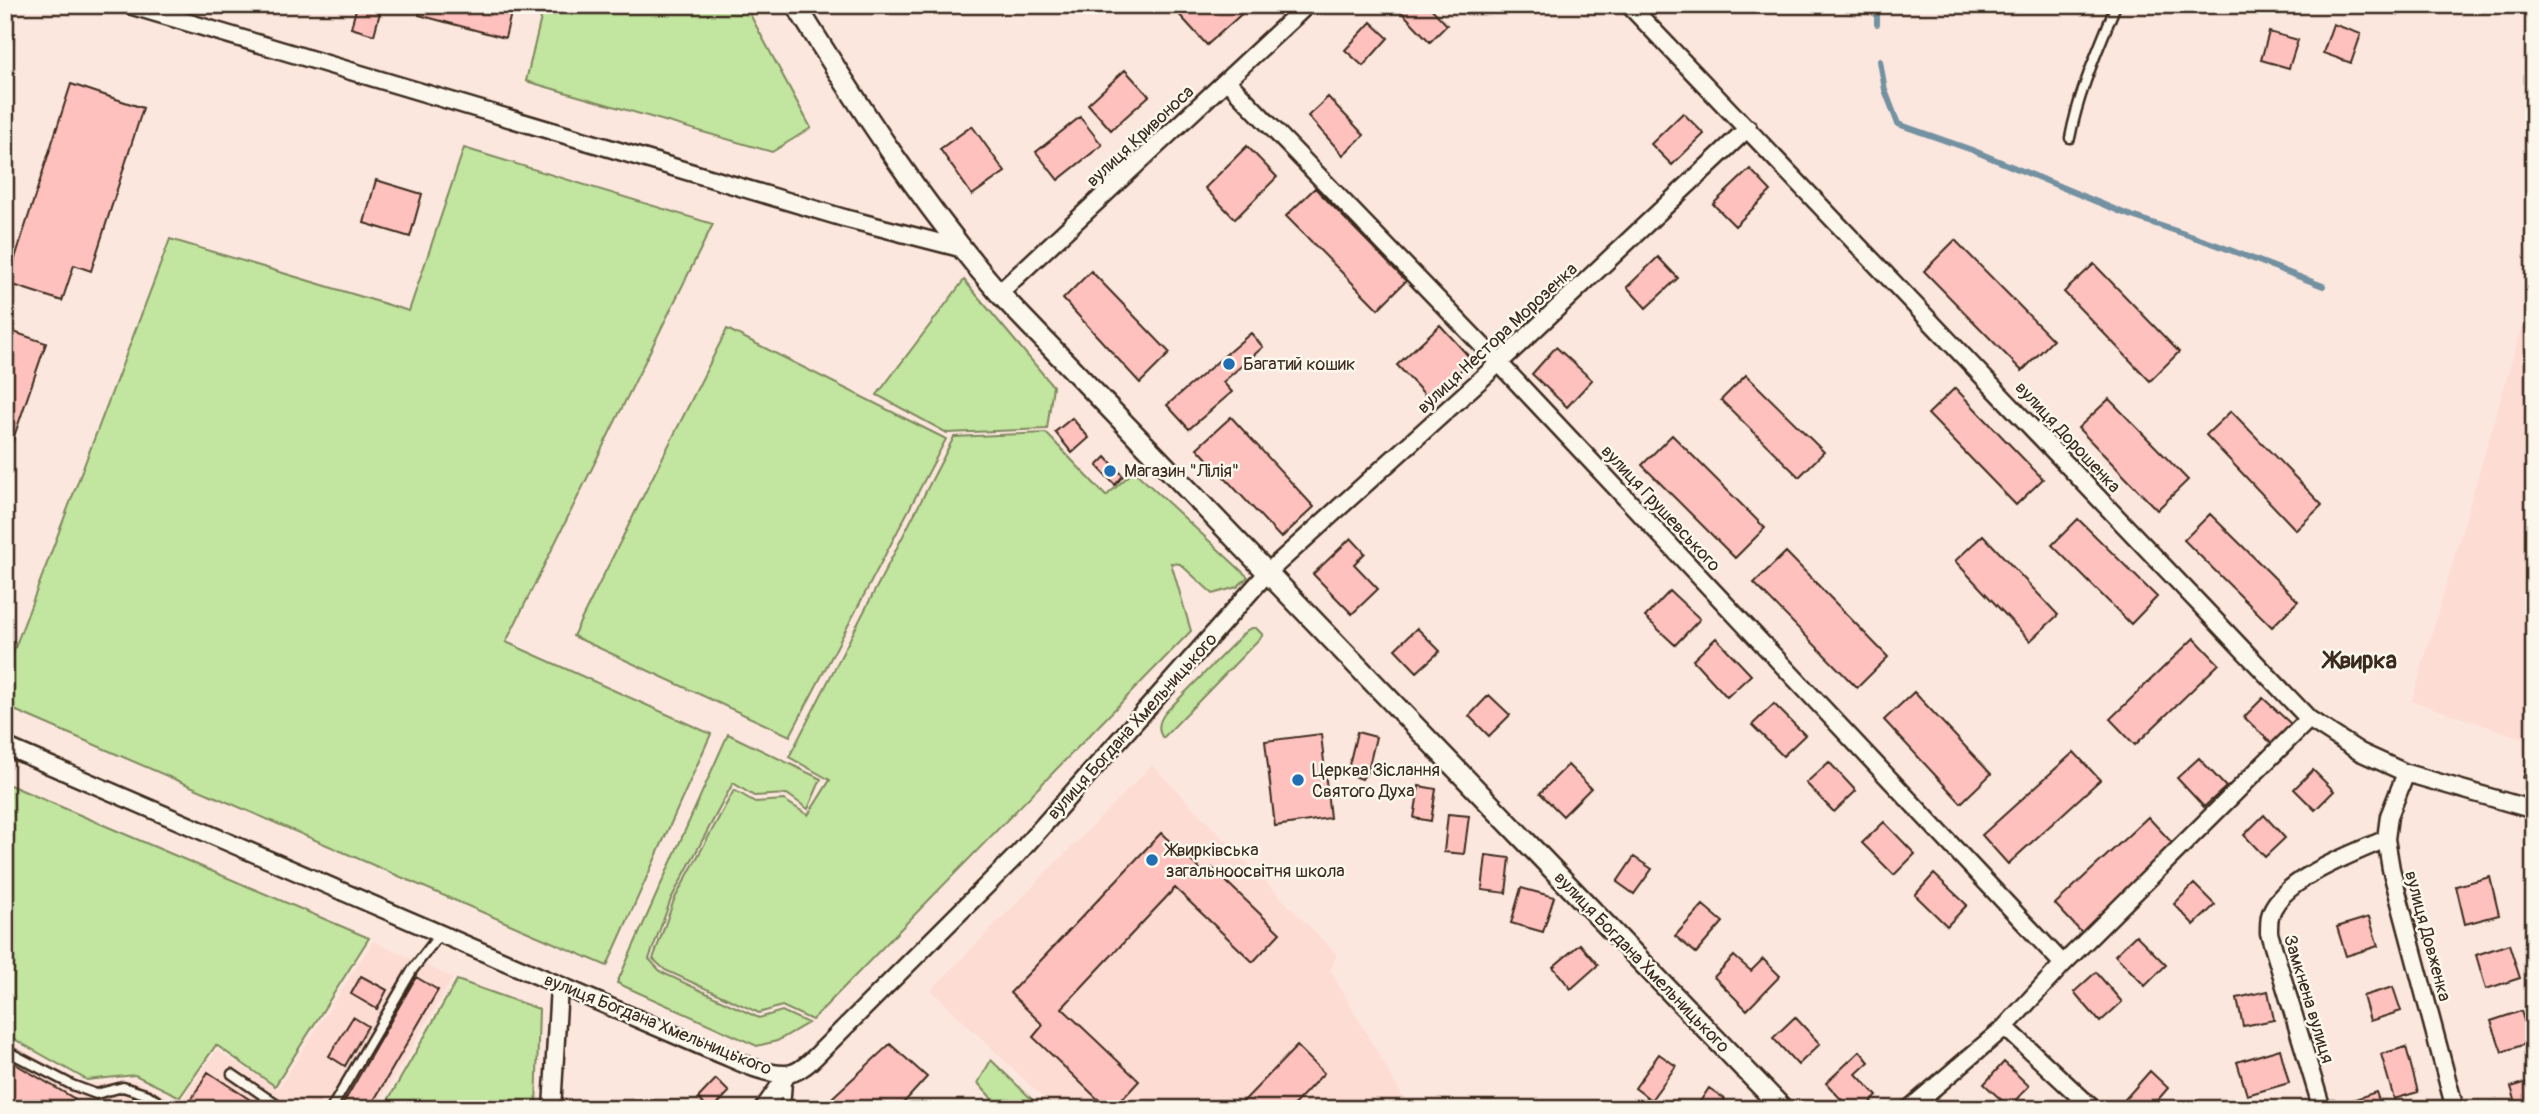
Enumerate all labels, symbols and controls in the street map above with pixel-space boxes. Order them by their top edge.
street label: вулиця Кривоноса [1082,80,1199,192]
street label: вулиця Нестора Морозенка [1412,258,1582,419]
place label: Багатий кошик [1243,353,1355,376]
marker: Багатий кошик [1221,356,1237,372]
street label: вулиця Дорошенка [2010,377,2125,498]
street label: вулиця Грушевського [1596,440,1726,577]
place label: Магазин "Лілія" [1124,460,1239,483]
marker: Магазин "Лілія" [1102,463,1118,479]
street label: вулиця Богдана Хмельницького [1042,628,1223,824]
district label: Жвирка [2321,646,2397,675]
place label: Церква Зіслання Святого Духа [1312,759,1440,803]
marker: Церква Зіслання Святого Духа [1290,772,1306,788]
place label: Жвирківська загальноосвітня школа [1163,839,1345,883]
marker: Жвирківська загальноосвітня школа [1144,852,1160,868]
street label: вулиця Богдана Хмельницького [1549,867,1735,1058]
street label: вулиця Довженка [2399,868,2456,1004]
street label: Замкнена вулиця [2278,932,2339,1066]
street label: вулиця Богдана Хмельницького [541,968,775,1081]

